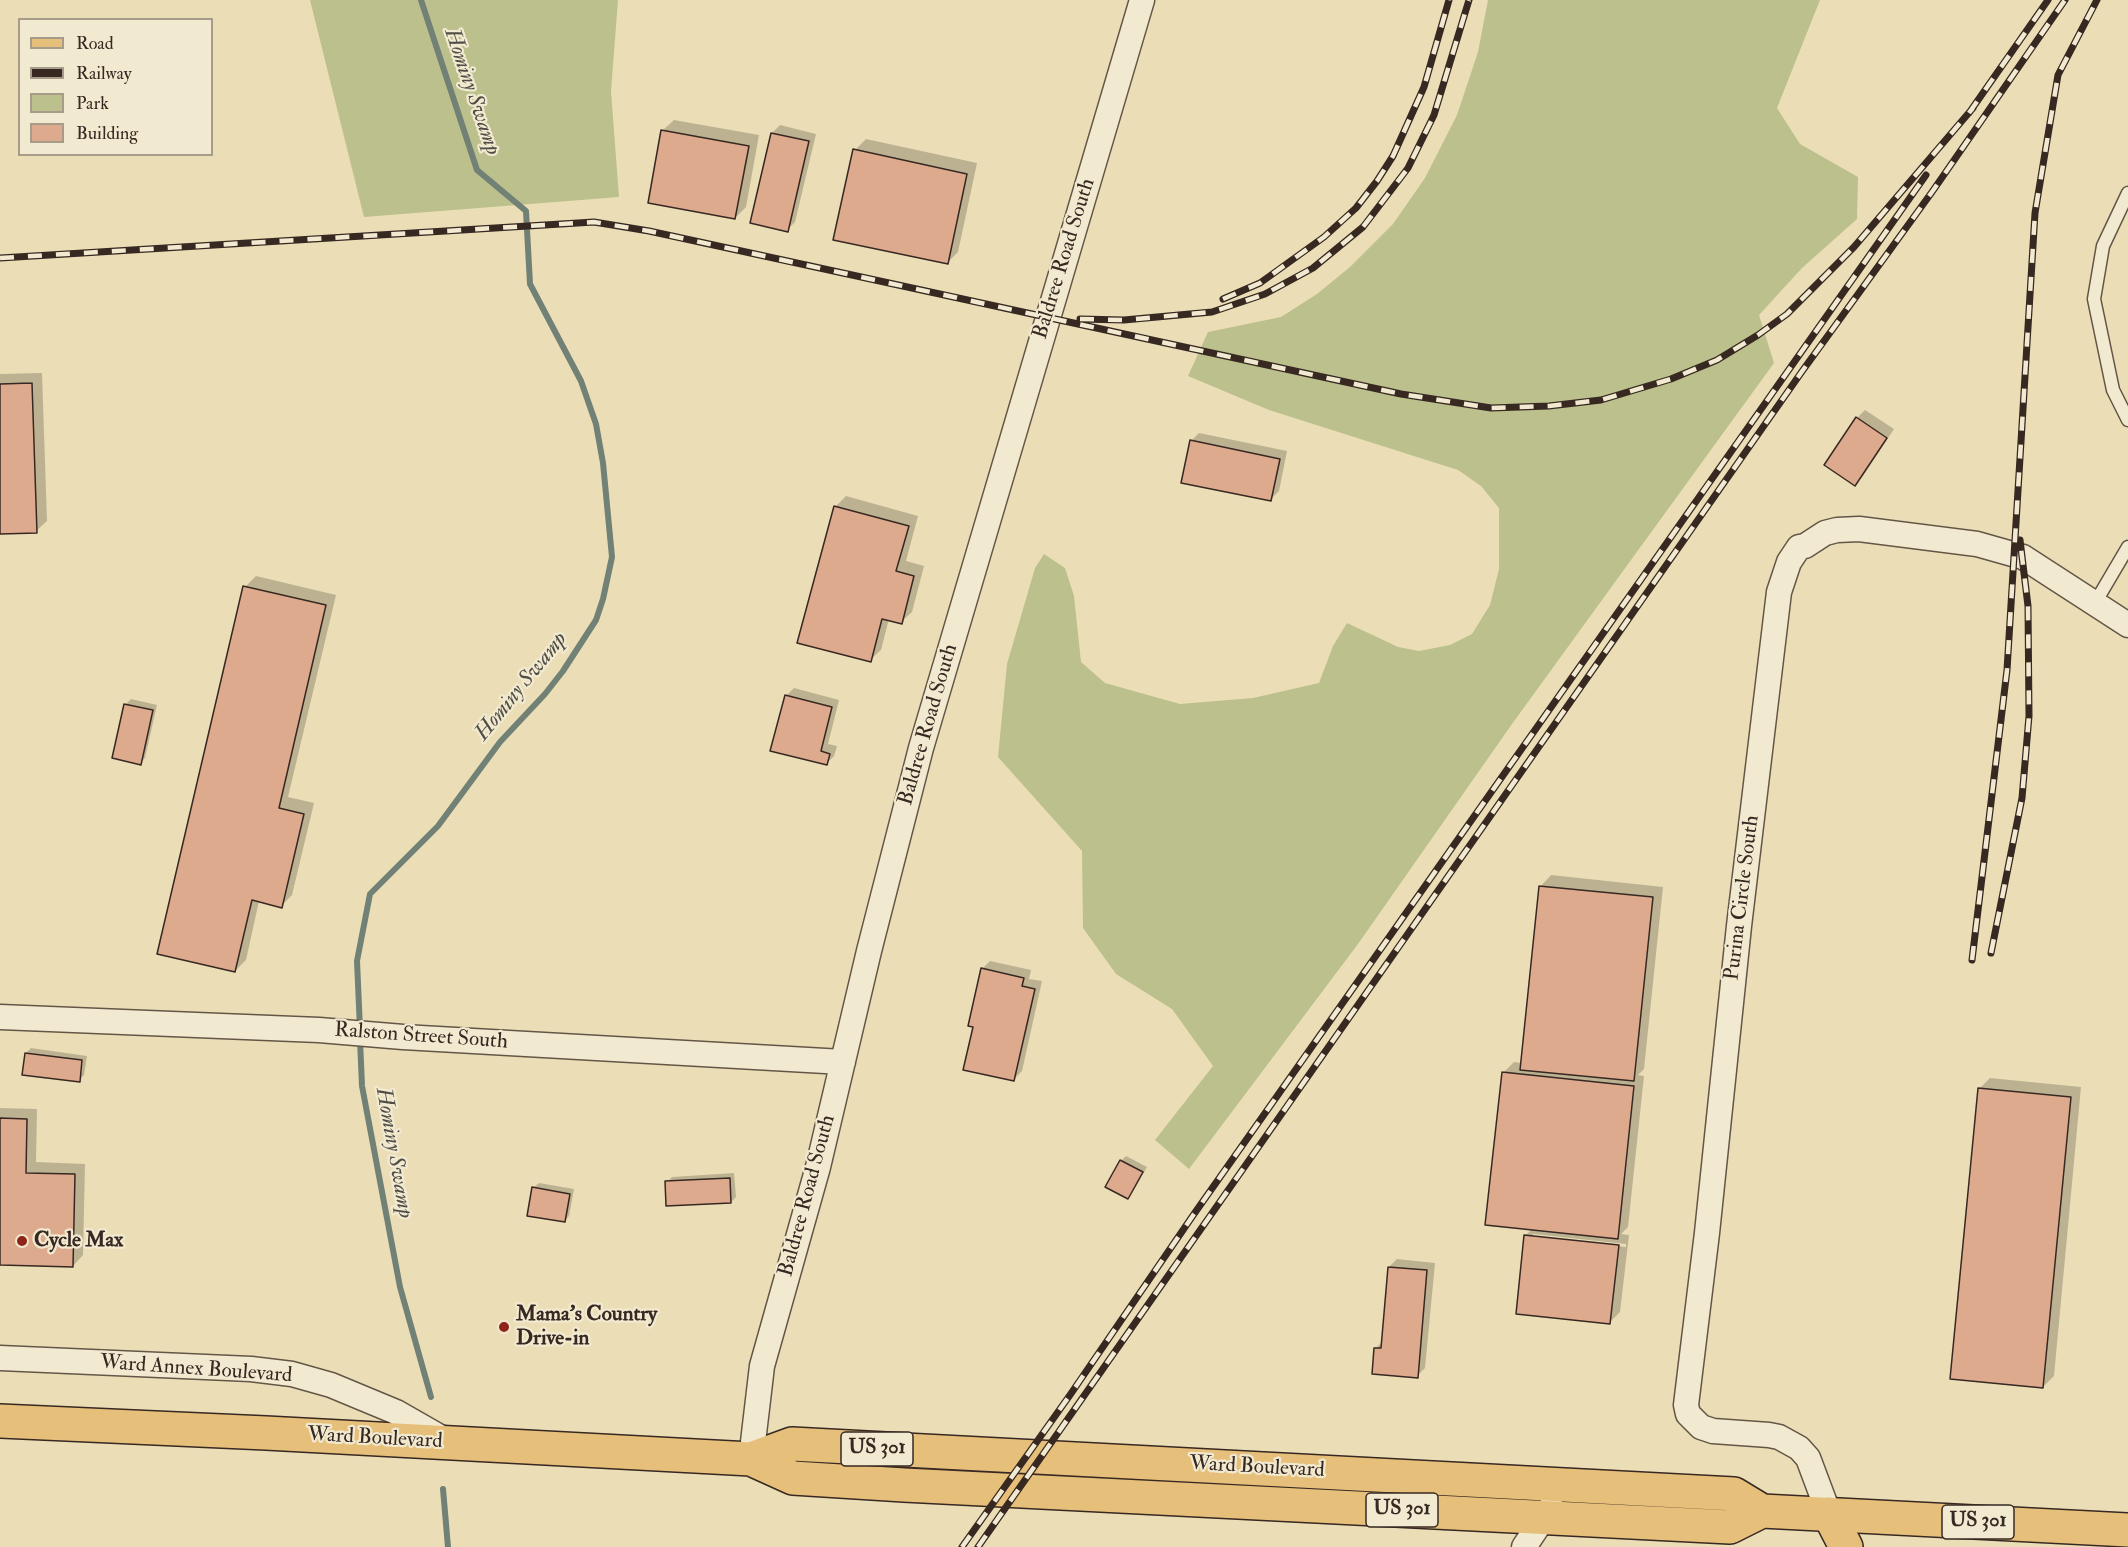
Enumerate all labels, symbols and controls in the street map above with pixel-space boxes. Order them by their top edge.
legend [18,18,213,156]
water label: Hominy Swamp [437,25,505,159]
text: Road [76,32,114,55]
text: Railway [76,62,132,85]
text: Park [76,92,109,115]
text: Building [76,122,138,145]
street label: Baldree Road South [1029,176,1101,342]
water label: Hominy Swamp [470,627,574,747]
street label: Baldree Road South [894,642,964,808]
street label: Purina Circle South [1720,814,1766,982]
street label: Ralston Street South [333,1018,509,1056]
water label: Hominy Swamp [369,1086,417,1220]
street label: Baldree Road South [774,1112,842,1280]
place label: Cycle Max [34,1228,123,1254]
marker: Cycle Max [15,1234,29,1248]
place label: Mama's Country Drive-in [516,1302,657,1352]
marker: Mama's Country Drive-in [497,1320,511,1334]
street label: Ward Annex Boulevard [99,1351,293,1389]
street label: Ward Boulevard [307,1423,443,1455]
road number: US 301 [841,1432,913,1466]
street label: Ward Boulevard [1189,1452,1325,1484]
road number: US 301 [1366,1493,1438,1527]
road number: US 301 [1942,1505,2014,1539]

